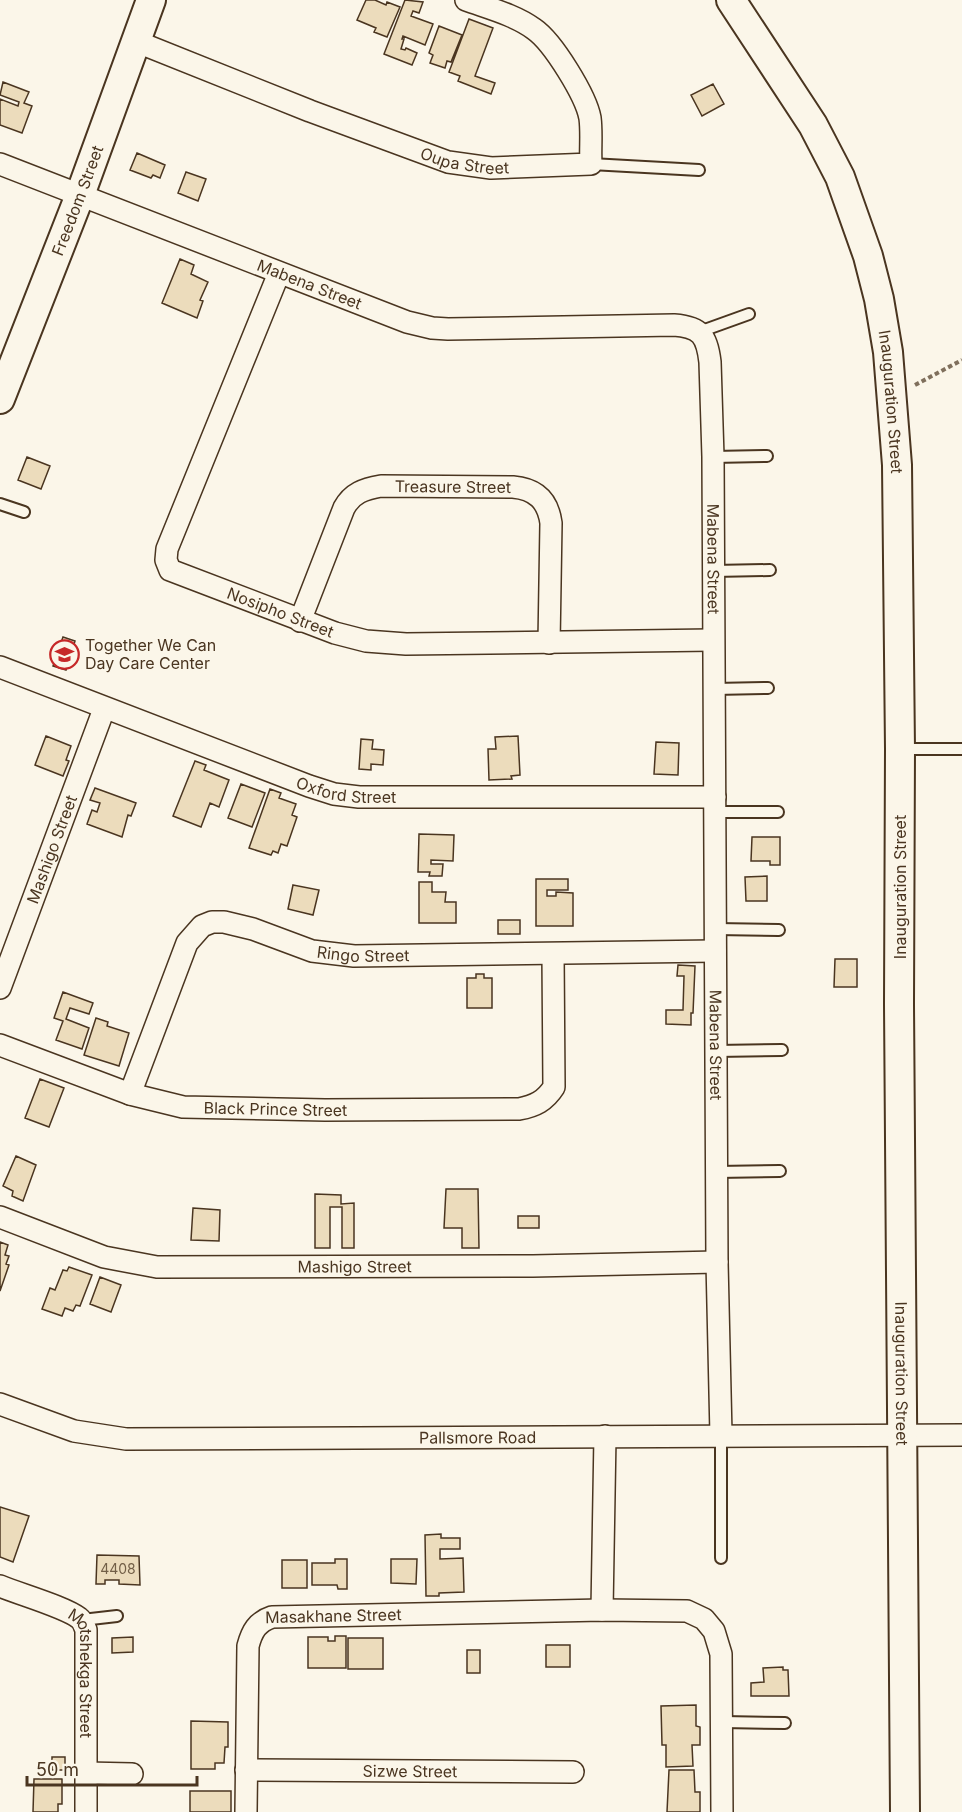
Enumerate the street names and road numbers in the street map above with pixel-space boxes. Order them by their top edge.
street label: Freedom Street [47,143,107,259]
street label: Oupa Street [418,143,510,178]
street label: Mabena Street [254,255,365,313]
street label: Inauguration Street [874,328,907,474]
street label: Treasure Street [395,476,511,497]
street label: Mabena Street [703,504,724,614]
street label: Nosipho Street [224,583,337,642]
street label: Oxford Street [293,772,396,807]
street label: Mashigo Street [22,792,81,906]
street label: Inauguration Street [890,815,910,959]
street label: Ringo Street [316,942,410,966]
street label: Mabena Street [706,990,726,1100]
street label: Black Prince Street [203,1097,347,1120]
street label: Mashigo Street [297,1256,412,1277]
street label: Inauguration Street [891,1301,912,1446]
street label: Pallsmore Road [419,1427,536,1448]
street label: Motshekga Street [65,1604,96,1738]
street label: Masakhane Street [265,1604,402,1627]
street label: Sizwe Street [363,1761,457,1781]

